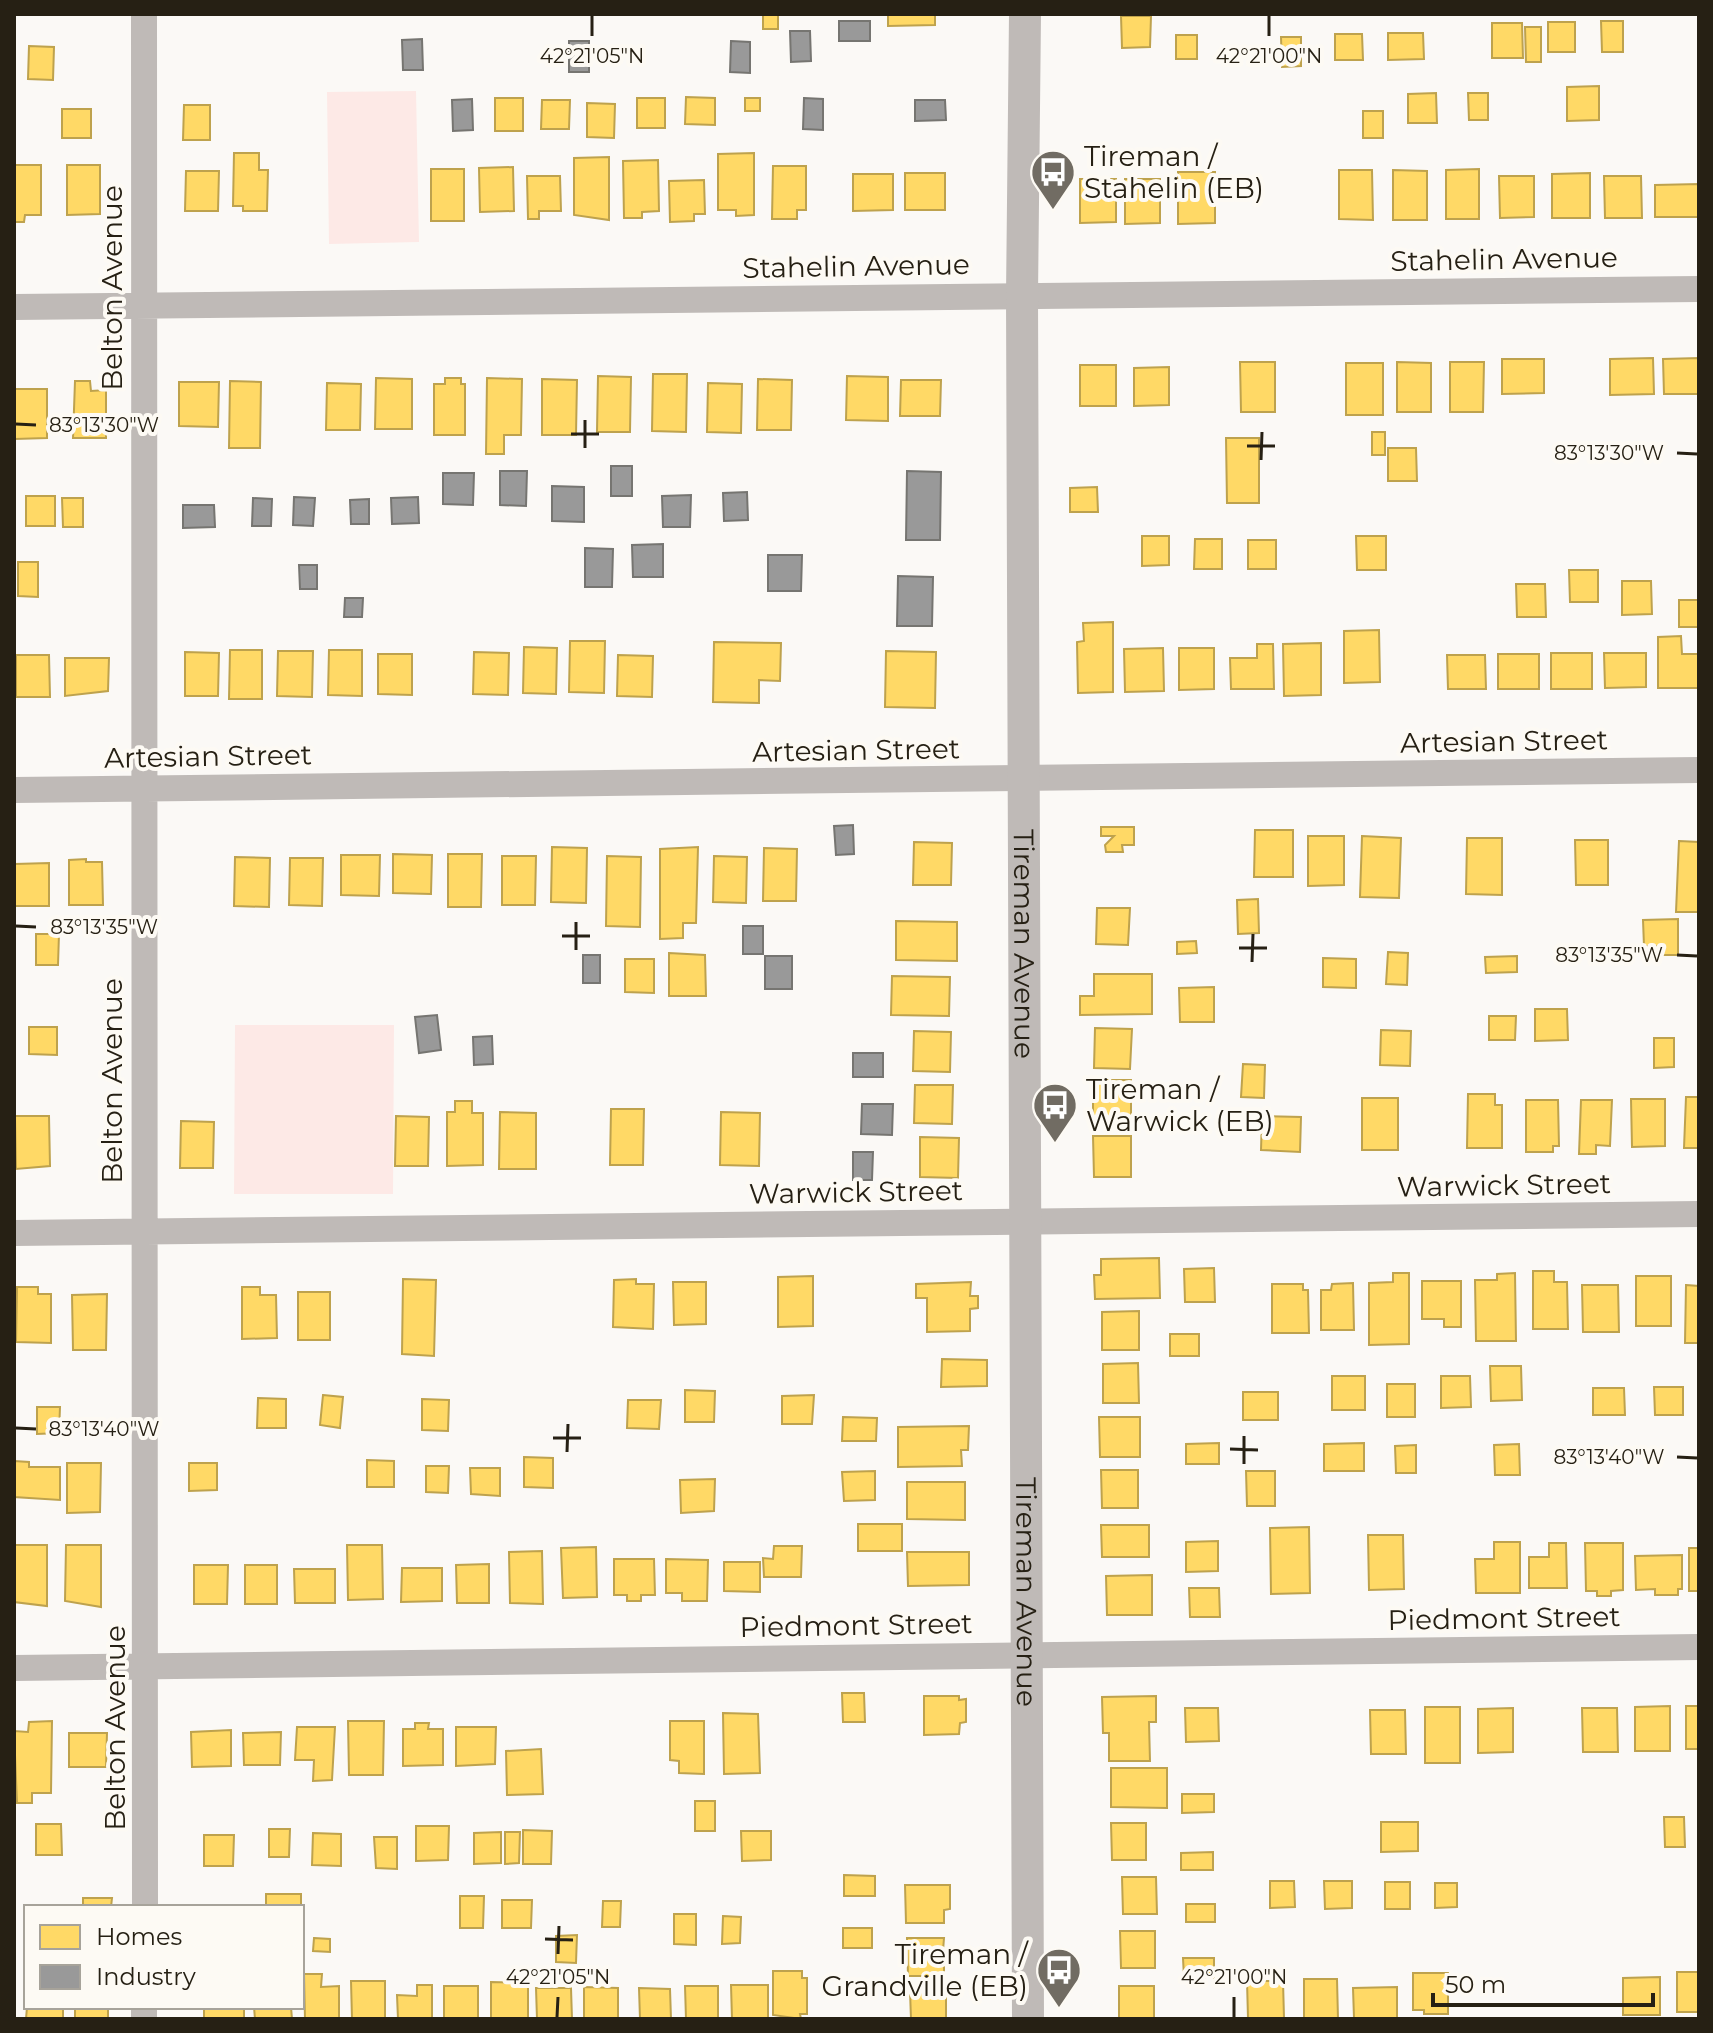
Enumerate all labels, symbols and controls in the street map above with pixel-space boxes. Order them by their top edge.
text: 42°21'05"N [540,44,644,68]
text: 42°21'00"N [1216,44,1322,68]
place label: Tireman / Stahelin (EB) [1084,139,1264,205]
bus stop icon: Tireman / Stahelin (EB) [1029,148,1077,211]
street label: Belton Avenue [95,185,129,391]
street label: Stahelin Avenue [1390,240,1618,278]
street label: Stahelin Avenue [742,247,970,285]
text: 83°13'30"W [49,413,159,437]
text: 83°13'30"W [1554,441,1664,465]
street label: Artesian Street [1400,722,1608,760]
street label: Artesian Street [752,731,960,769]
street label: Artesian Street [104,737,312,775]
street label: Tireman Avenue [1007,829,1042,1059]
text: 83°13'35"W [50,915,158,939]
text: 83°13'35"W [1555,943,1663,967]
street label: Belton Avenue [95,978,129,1184]
place label: Tireman / Warwick (EB) [1086,1072,1274,1138]
bus stop icon: Tireman / Warwick (EB) [1031,1081,1079,1144]
street label: Warwick Street [1397,1166,1611,1204]
street label: Warwick Street [749,1173,963,1211]
text: 83°13'40"W [49,1417,159,1441]
text: 83°13'40"W [1554,1445,1664,1469]
street label: Tireman Avenue [1009,1477,1044,1707]
street label: Piedmont Street [1387,1599,1621,1637]
street label: Piedmont Street [739,1606,973,1644]
street label: Belton Avenue [98,1625,132,1831]
legend [24,1905,304,2009]
text: Homes [96,1922,182,1951]
place label: Tireman / Grandville (EB) [822,1937,1030,2003]
bus stop icon: Tireman / Grandville (EB) [1035,1946,1083,2009]
scale bar [1433,1957,1653,2007]
text: Industry [96,1962,196,1991]
text: 42°21'05"N [506,1965,610,1989]
text: 42°21'00"N [1181,1965,1287,1989]
text: 50 m [1445,1970,1506,1999]

